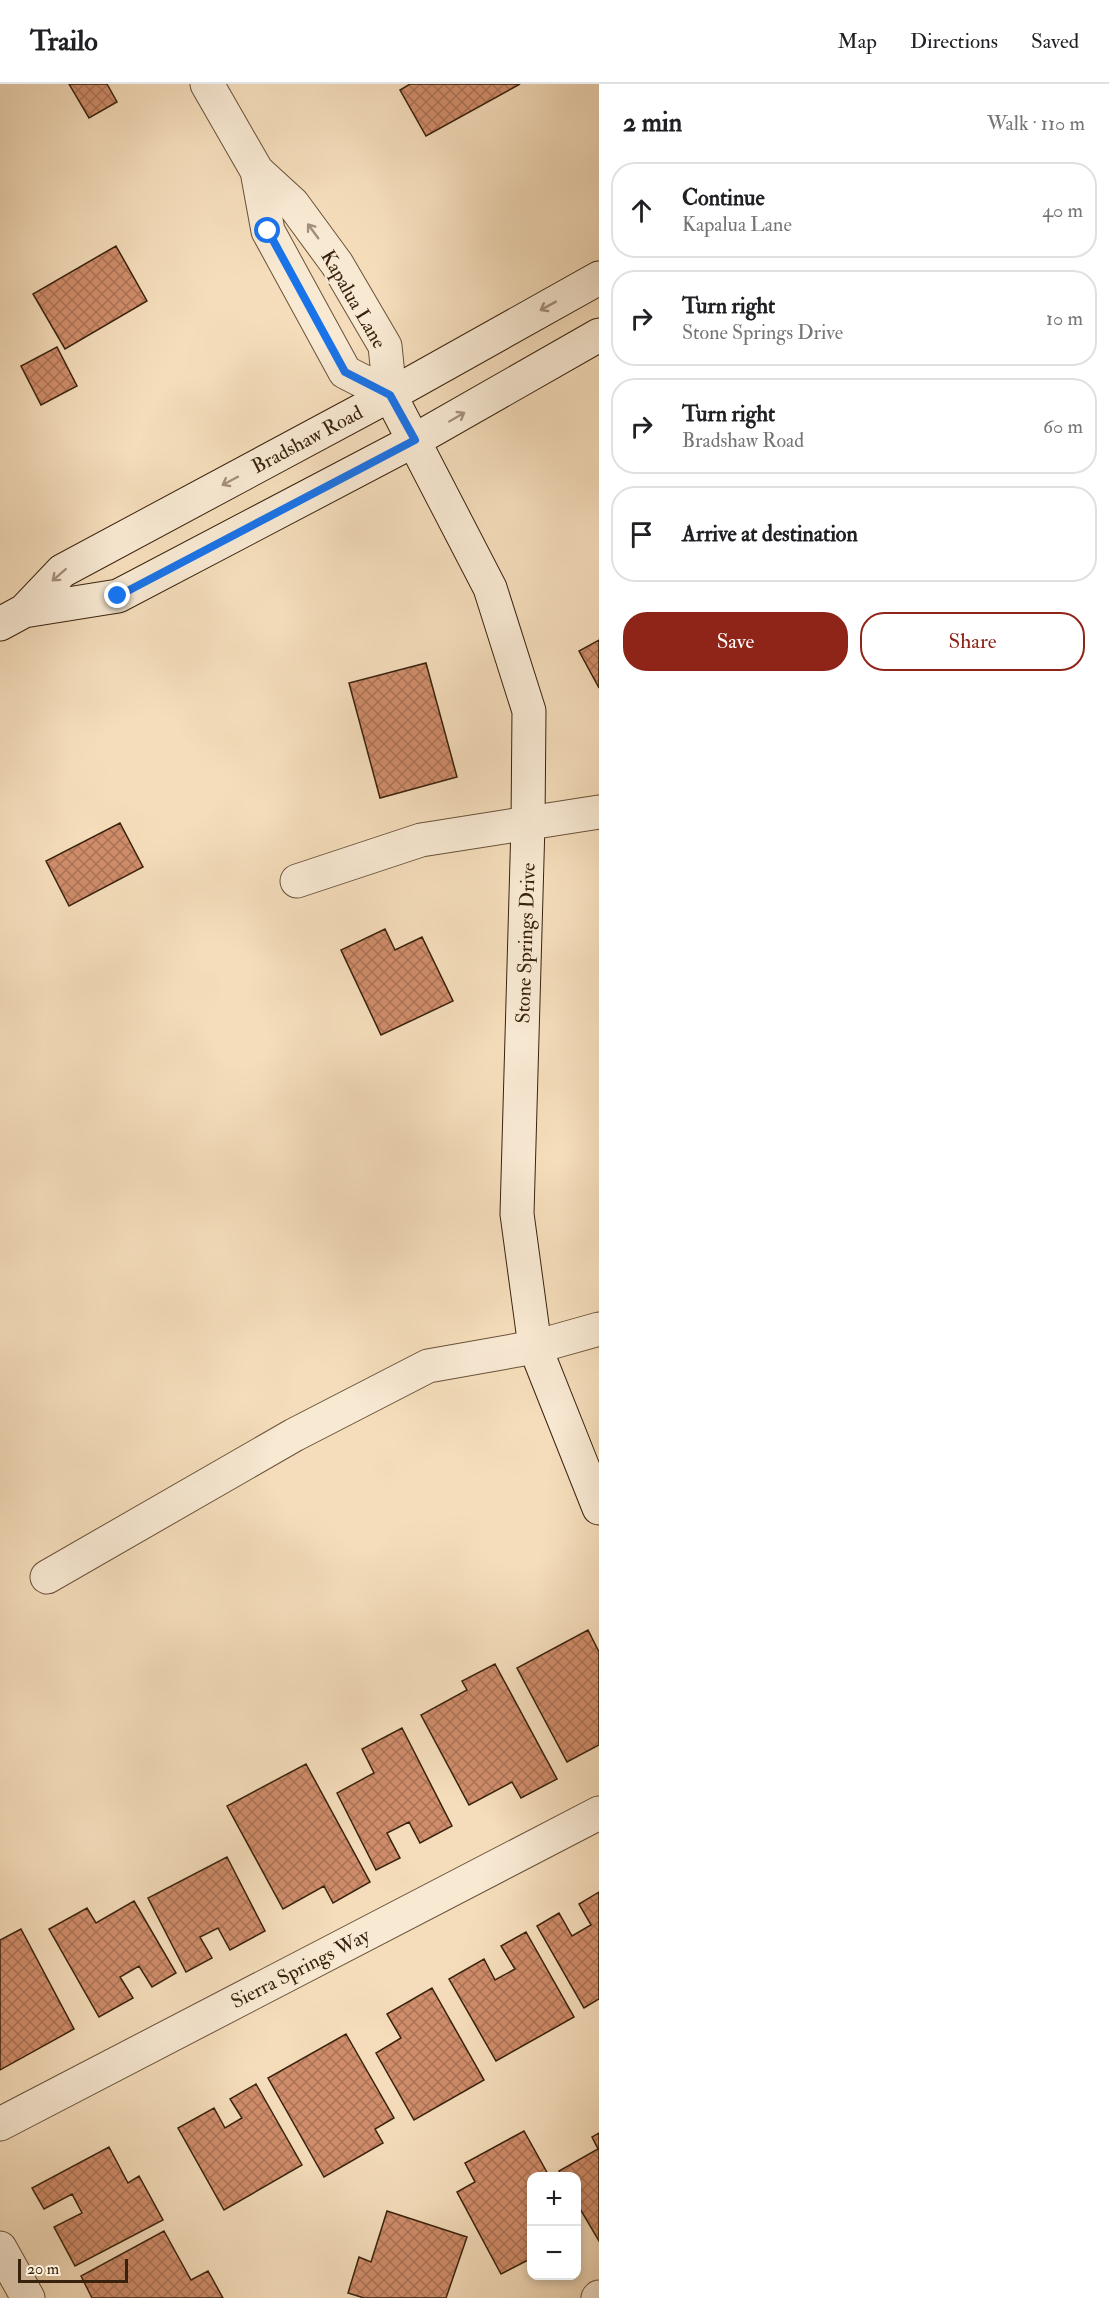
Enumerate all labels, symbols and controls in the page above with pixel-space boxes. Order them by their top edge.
text: Trailo [30,24,98,59]
text: Map [837,28,877,55]
text: Directions [910,28,998,55]
text: Saved [1031,28,1079,55]
text: 2 min [623,107,682,139]
text: Walk · 110 m [987,111,1085,136]
text: Continue [682,184,765,212]
icon: ahead [625,194,658,227]
text: 40 m [1042,198,1083,223]
text: Kapalua Lane [682,212,792,237]
route start [254,217,280,243]
one-way arrow [307,224,319,240]
street label: Kapalua Lane [314,245,392,354]
text: Turn right [682,292,775,320]
one-way arrow [540,300,557,312]
icon: right [625,302,658,335]
text: 10 m [1046,306,1083,331]
text: Stone Springs Drive [682,320,843,345]
street label: Bradshaw Road [247,400,367,479]
text: Turn right [682,400,775,428]
one-way arrow [448,410,465,422]
icon: right [625,410,658,443]
text: 60 m [1043,414,1083,439]
text: Bradshaw Road [682,428,804,453]
one-way arrow [222,475,239,487]
icon: arrive [625,518,658,551]
text: Arrive at destination [682,520,858,548]
one-way arrow [52,568,67,582]
route end [104,582,130,608]
button: Save [623,612,848,671]
button: Share [860,612,1085,671]
street label: Stone Springs Drive [510,862,542,1024]
street label: Sierra Springs Way [227,1922,375,2015]
map controls [527,2172,581,2280]
button: + [527,2172,581,2226]
button: − [527,2226,581,2280]
scale bar [18,2256,128,2284]
text: 20 m [27,2259,59,2279]

